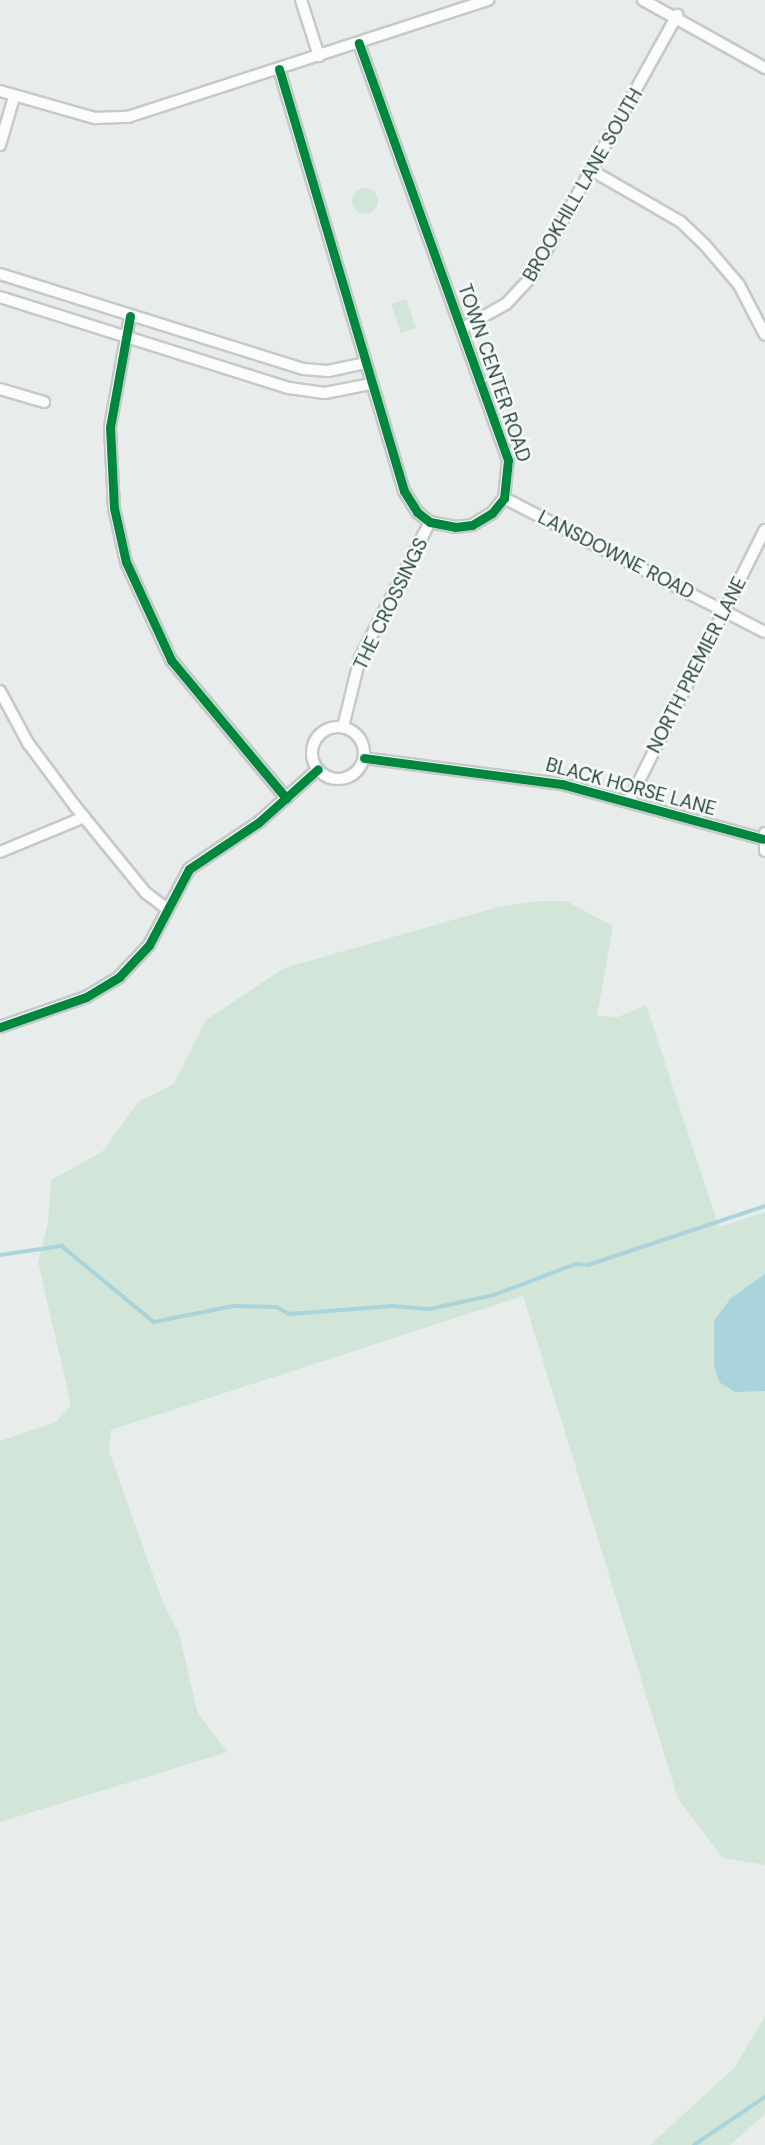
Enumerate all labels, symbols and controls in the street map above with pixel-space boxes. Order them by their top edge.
street label: BROOKHILL LANE SOUTH [518,84,648,286]
street label: TOWN CENTER ROAD [453,281,535,465]
street label: LANSDOWNE ROAD [534,506,698,604]
street label: THE CROSSINGS [349,534,433,674]
street label: NORTH PREMIER LANE [643,573,751,757]
street label: BLACK HORSE LANE [543,753,719,821]

